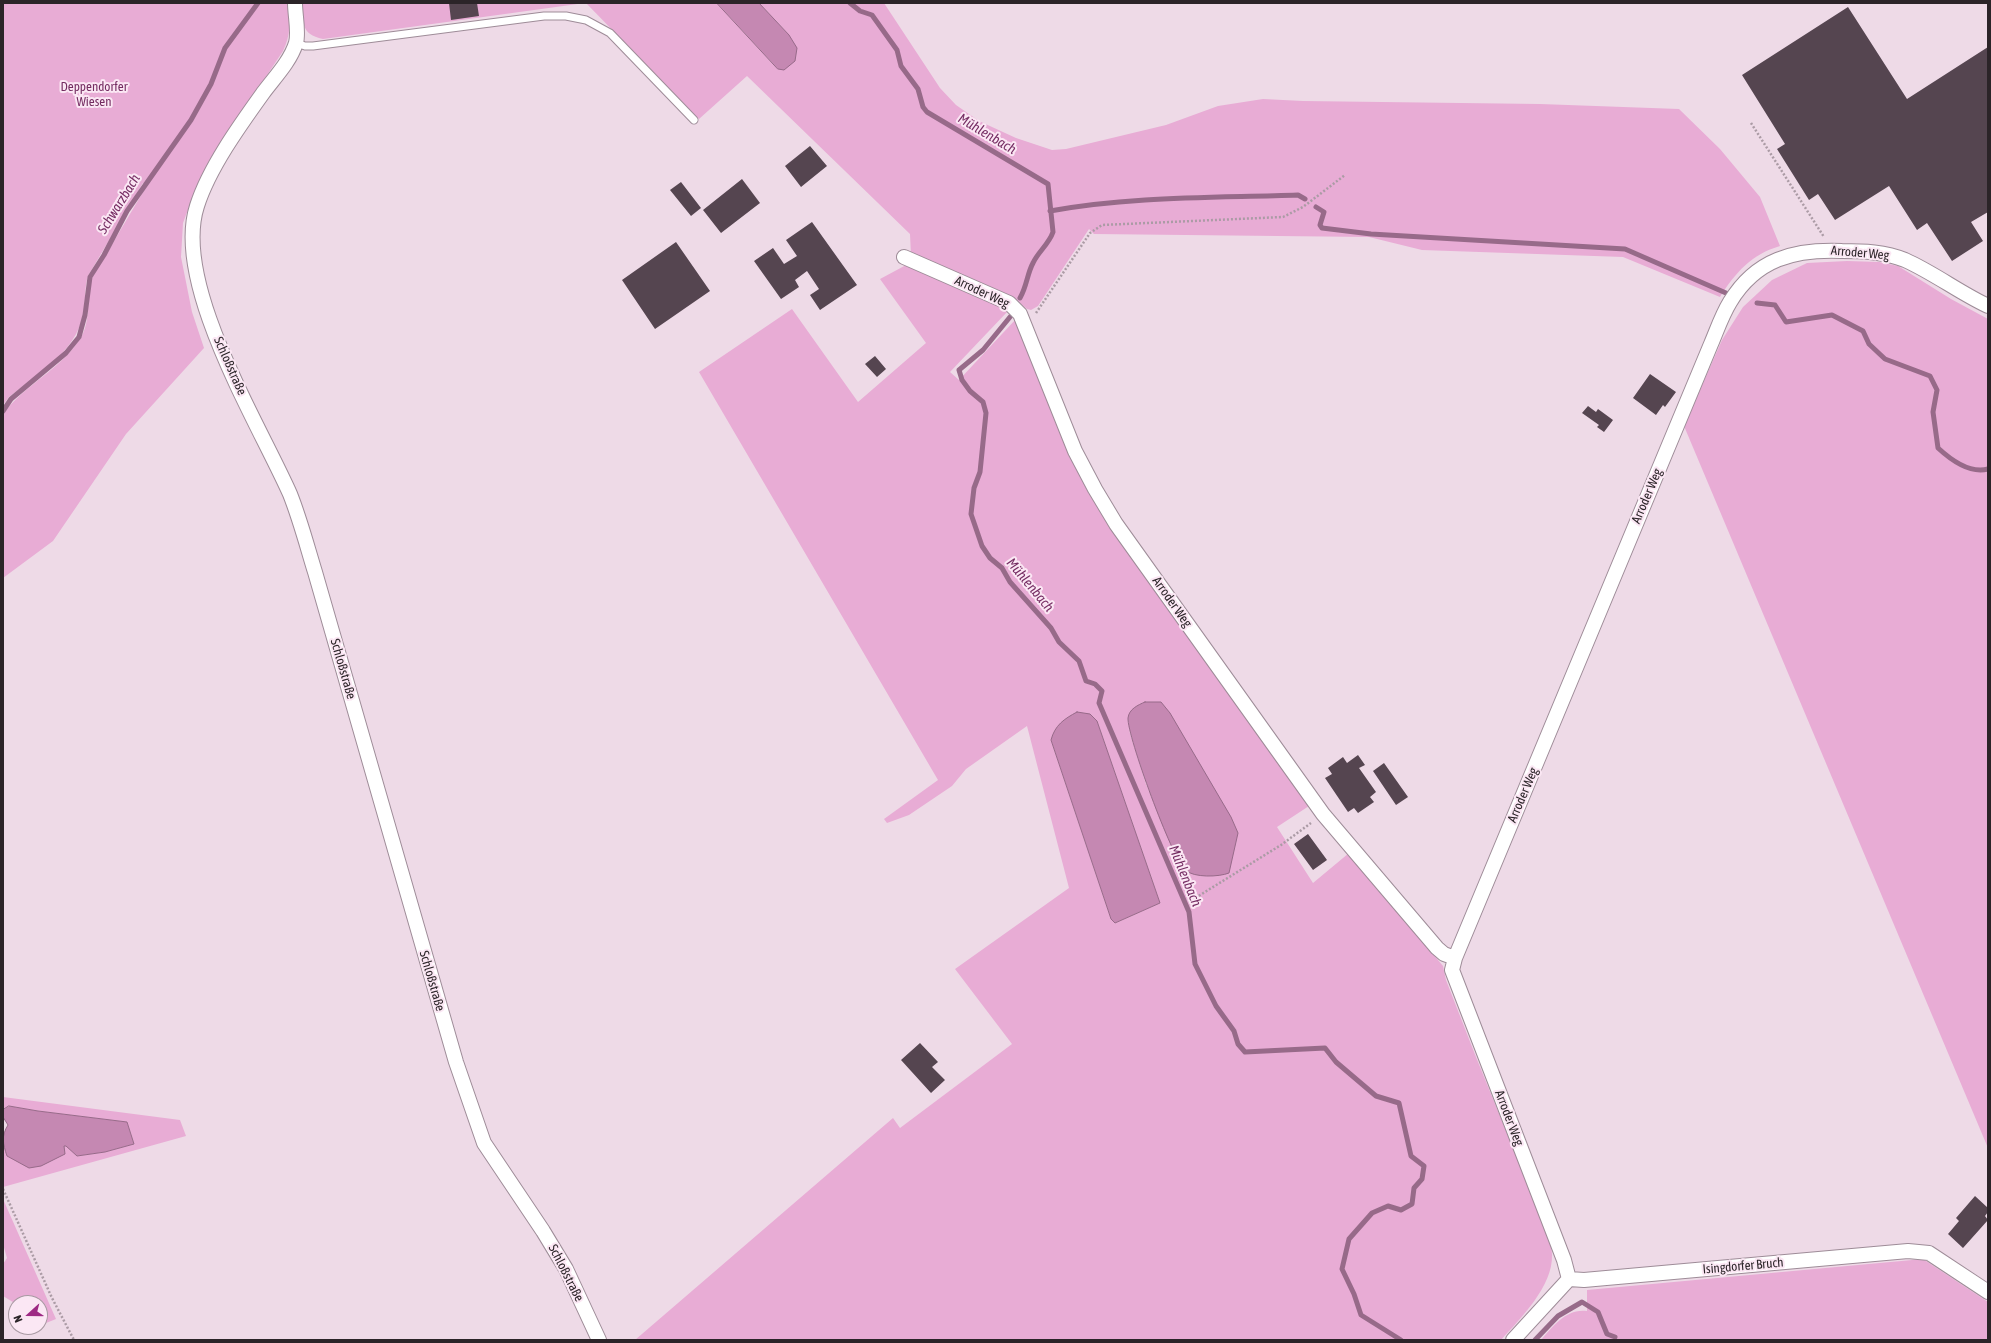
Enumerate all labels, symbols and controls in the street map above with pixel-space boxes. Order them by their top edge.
park label: Deppendorfer Wiesen [60,79,128,110]
water label: Mühlenbach [955,110,1019,158]
water label: Schwarzbach [94,171,144,237]
street label: Arroder Weg [1830,243,1890,263]
street label: Arroder Weg [952,273,1012,311]
street label: Schloßstraße [210,334,250,398]
street label: Arroder Weg [1628,466,1666,526]
water label: Mühlenbach [1003,555,1057,615]
street label: Arroder Weg [1149,574,1195,630]
street label: Schloßstraße [327,637,359,701]
street label: Arroder Weg [1504,765,1542,825]
water label: Mühlenbach [1165,843,1205,909]
street label: Schloßstraße [416,949,448,1013]
street label: Arroder Weg [1491,1088,1527,1148]
street label: Schloßstraße [545,1242,587,1304]
street label: Isingdorfer Bruch [1702,1255,1784,1277]
north arrow [8,1295,48,1335]
text: N [11,1314,24,1324]

